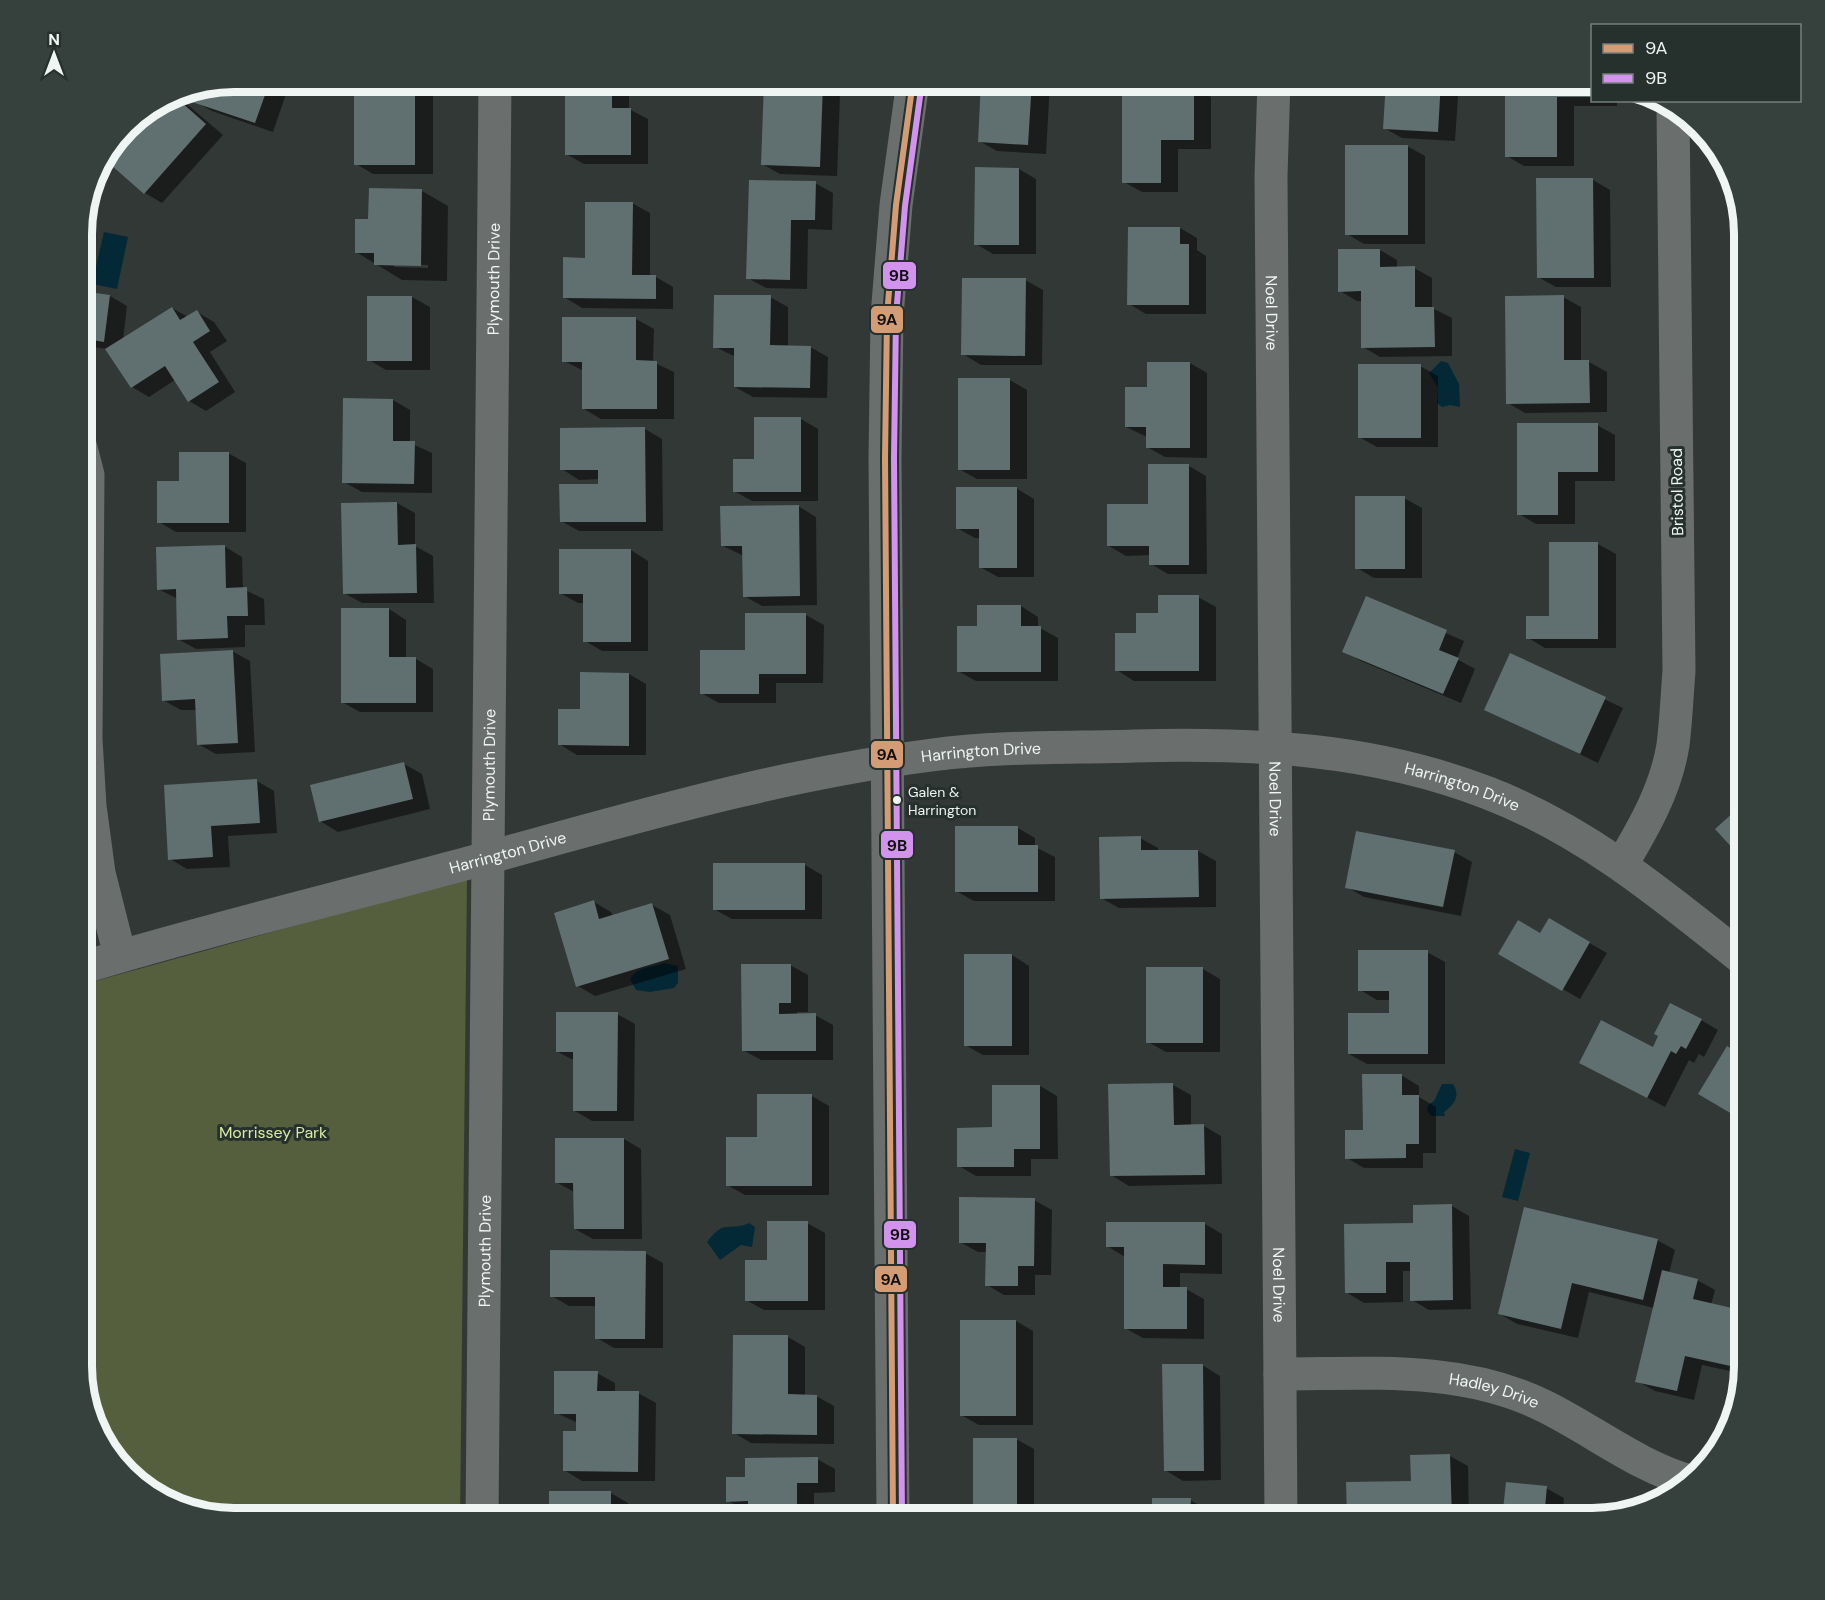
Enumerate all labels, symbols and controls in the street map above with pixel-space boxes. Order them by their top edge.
north arrow [24,24,84,84]
legend [1591,24,1801,102]
text: N [48,29,60,50]
text: 9A [1645,36,1667,60]
text: 9B [1645,66,1667,90]
street label: Plymouth Drive [482,223,504,335]
line badge: 9B [882,261,917,290]
text: 9B [889,265,909,286]
street label: Noel Drive [1261,275,1283,351]
line badge: 9A [870,305,904,334]
text: 9A [877,309,897,330]
street label: Bristol Road [1666,448,1688,536]
street label: Plymouth Drive [478,709,500,821]
street label: Harrington Drive [920,737,1041,767]
line badge: 9A [870,740,904,769]
text: 9A [877,744,897,765]
street label: Harrington Drive [1403,757,1523,816]
street label: Noel Drive [1265,761,1286,837]
place label: Galen & Harrington [908,783,976,819]
marker: Galen & Harrington [891,794,903,806]
street label: Harrington Drive [447,826,568,878]
line badge: 9B [880,830,914,859]
text: 9B [887,835,907,856]
park label: Morrissey Park [219,1122,327,1143]
street label: Plymouth Drive [473,1195,495,1307]
line badge: 9B [883,1220,917,1249]
text: 9B [890,1224,910,1245]
street label: Noel Drive [1268,1247,1290,1323]
line badge: 9A [874,1265,908,1293]
text: 9A [881,1269,901,1290]
street label: Hadley Drive [1448,1368,1543,1413]

